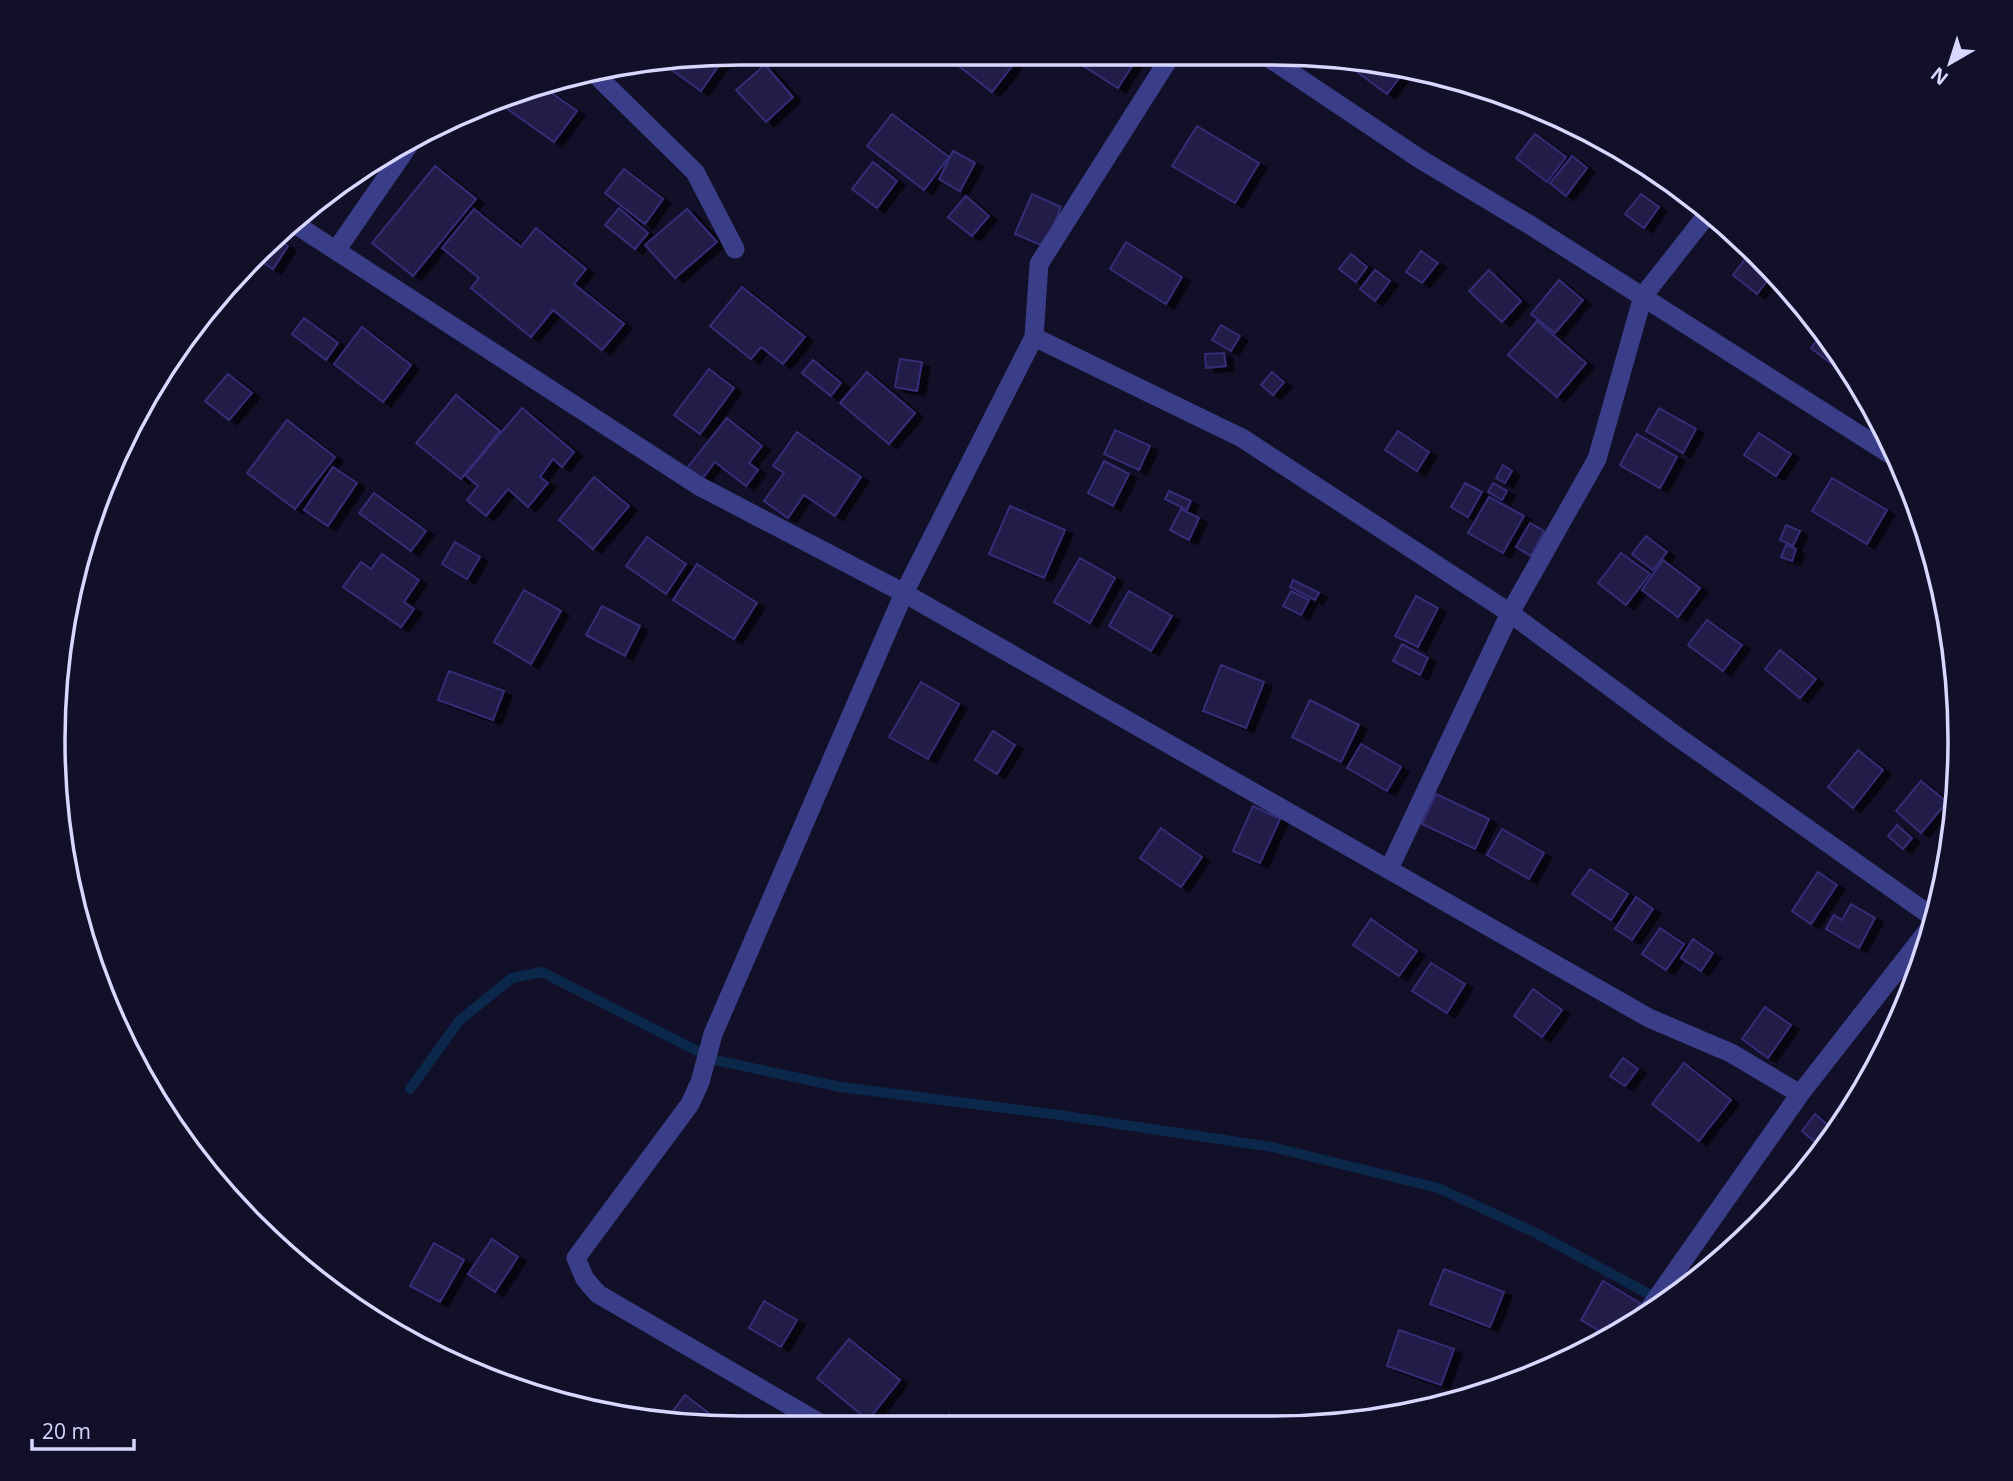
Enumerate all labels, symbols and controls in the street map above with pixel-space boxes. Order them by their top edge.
north arrow [1915,28,1985,98]
text: N [1925,61,1953,91]
scale bar [32,1408,133,1452]
text: 20 m [42,1417,91,1445]

